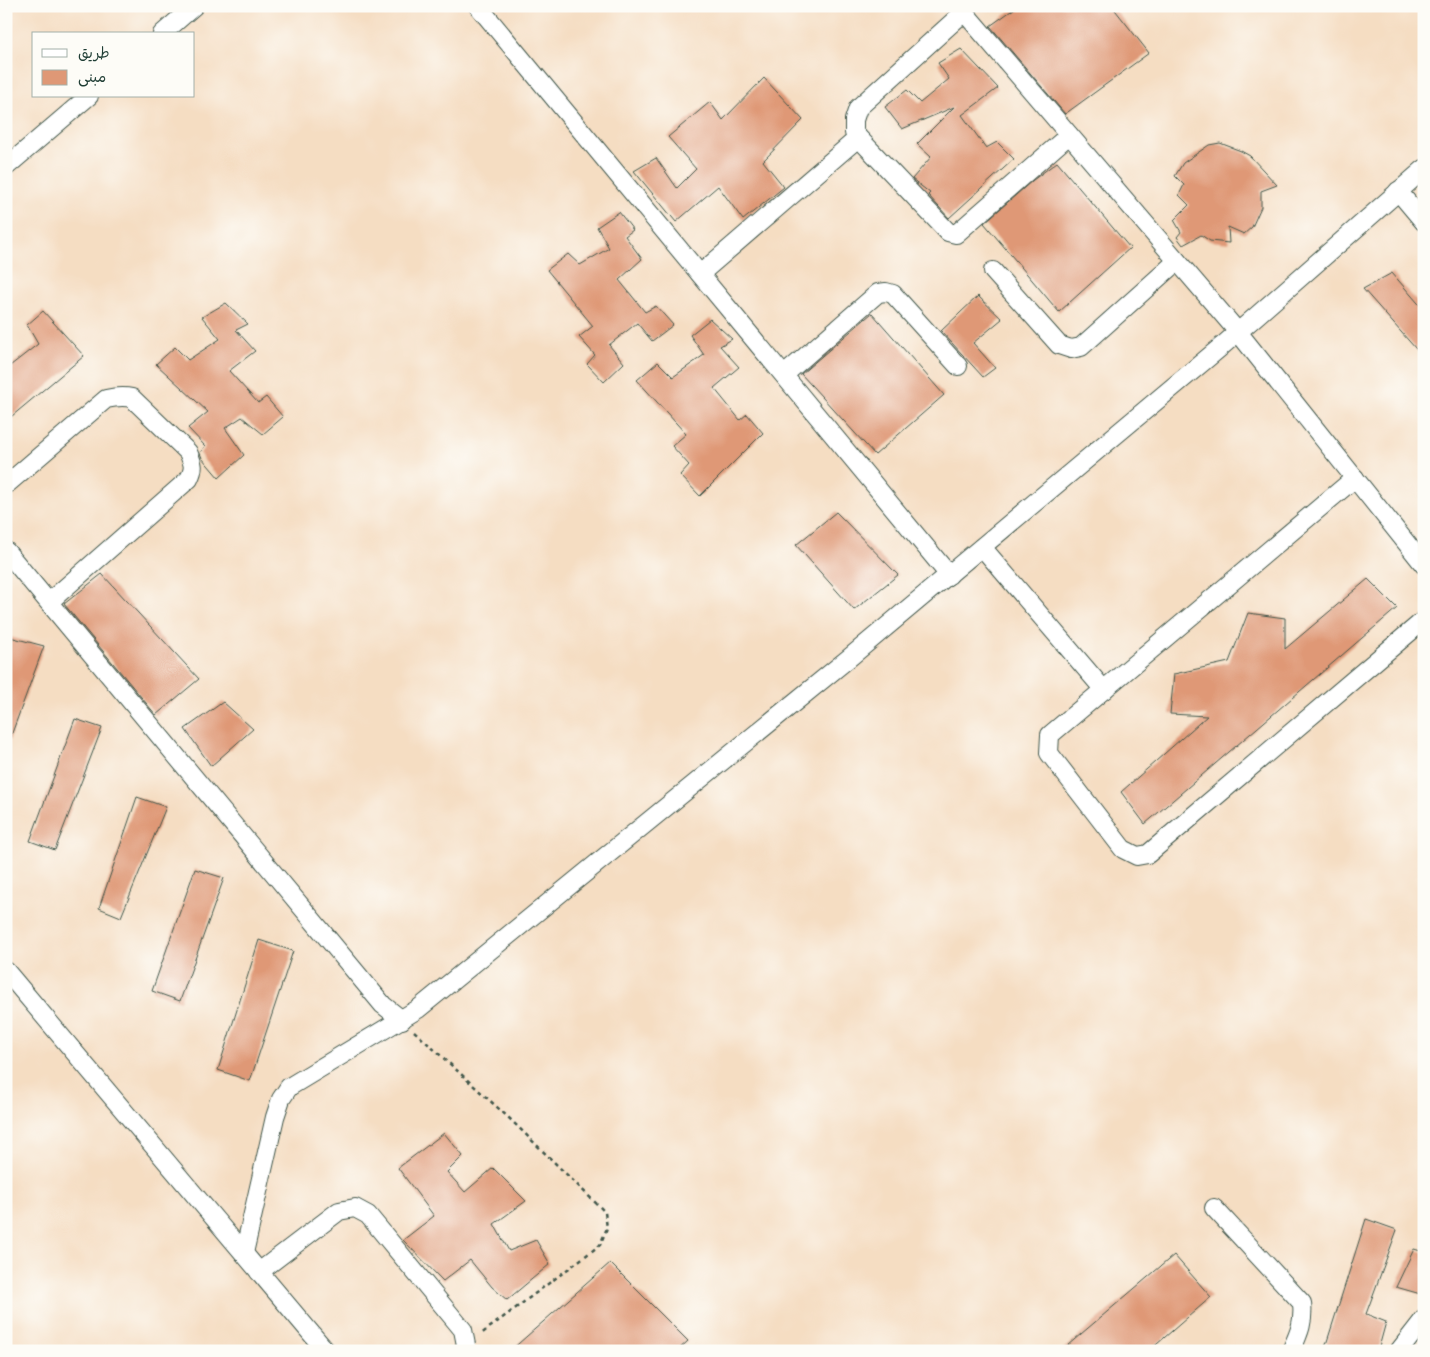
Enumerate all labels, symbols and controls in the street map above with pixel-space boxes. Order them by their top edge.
legend [32,32,195,98]
text: طريق [78,40,110,66]
text: مبنى [78,64,106,90]

